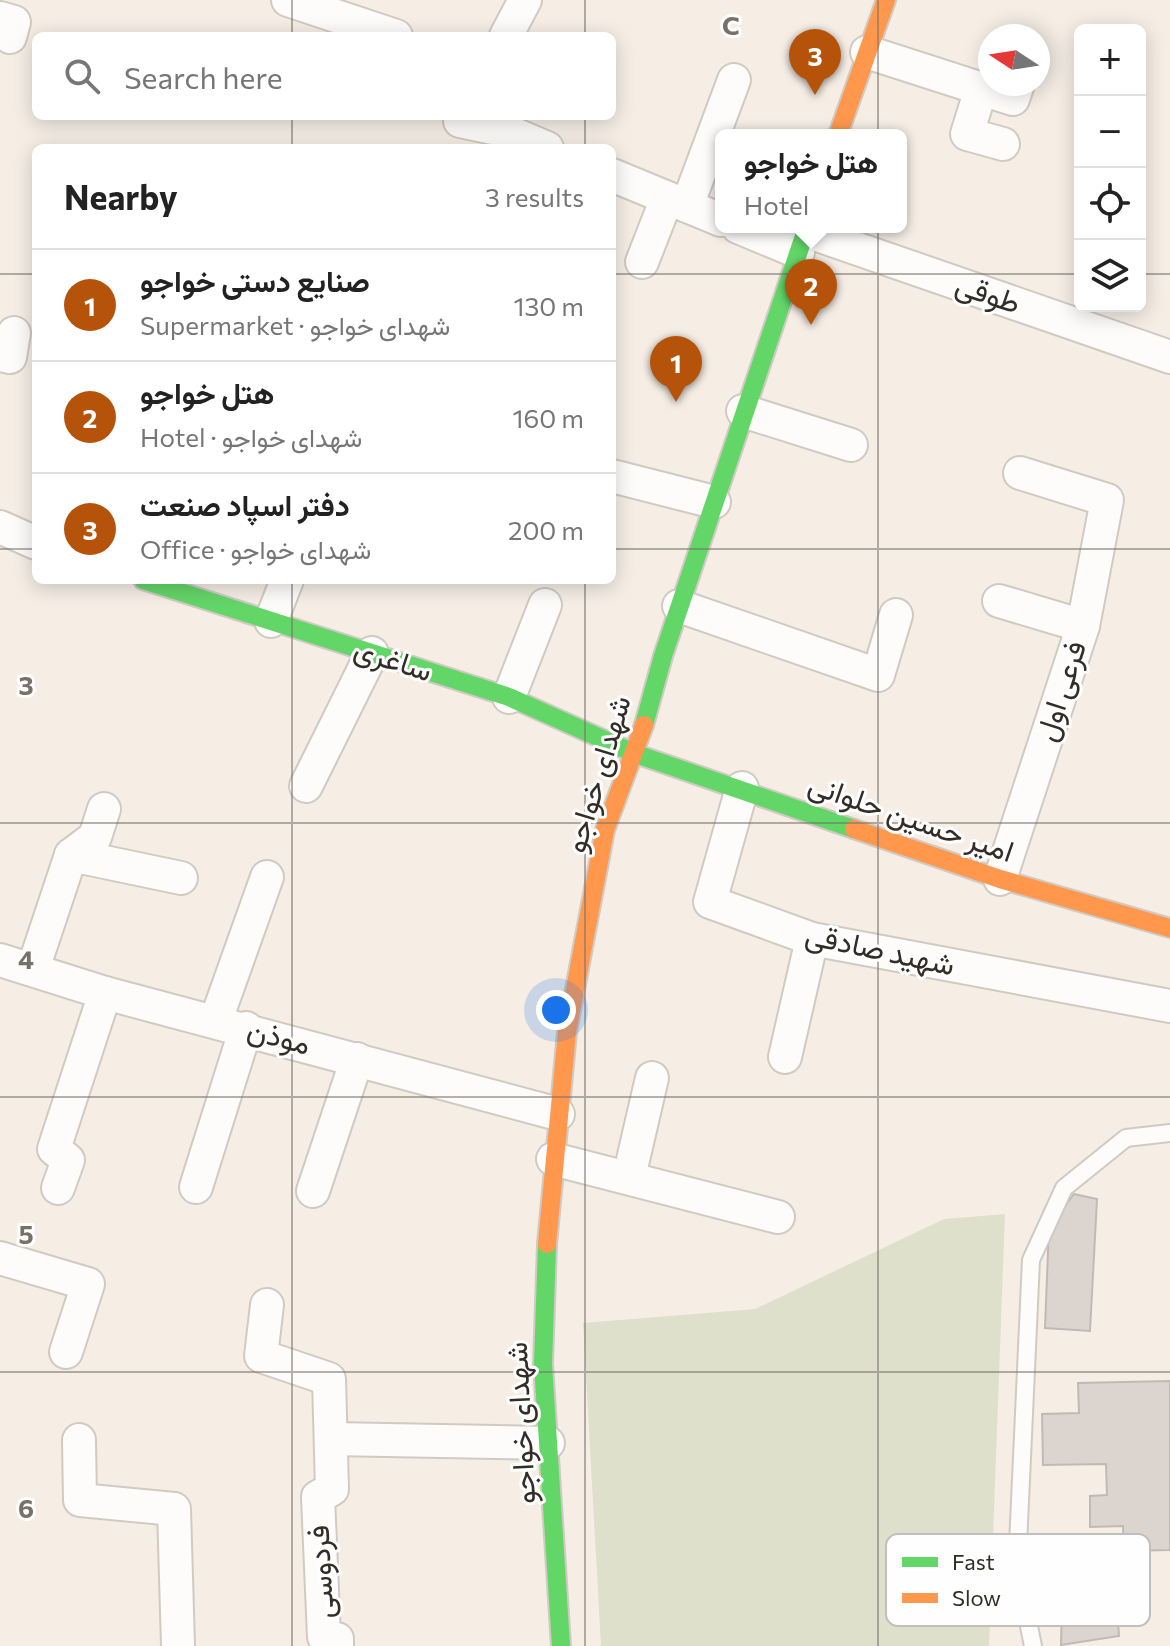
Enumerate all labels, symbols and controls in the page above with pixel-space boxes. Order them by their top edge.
text: C [722,9,740,40]
north arrow [978,24,1050,96]
map controls [1074,24,1146,312]
button: + [1074,24,1146,96]
pin: 3 [789,29,841,95]
search box [32,32,616,120]
icon: search [60,54,104,98]
text: Search here [124,58,283,95]
button: − [1074,96,1146,168]
popup [715,129,907,233]
text: هتل خواجو [744,142,878,179]
button: locate [1074,168,1146,240]
text: Nearby [64,175,178,217]
text: 3 results [485,181,584,212]
text: Hotel [744,189,809,220]
button: layers [1074,240,1146,312]
pin: 2 [785,259,837,325]
text: صنایع دستی خواجو [140,261,370,298]
street label: طوقی [951,263,1026,322]
text: 1 [84,290,96,321]
text: 130 m [513,290,584,321]
text: Supermarket · شهدای خواجو [140,309,450,340]
pin: 1 [650,336,702,402]
text: هتل خواجو [140,373,274,410]
text: 2 [83,402,97,433]
text: 160 m [512,402,584,433]
text: Hotel · شهدای خواجو [140,421,362,452]
text: دفتر اسپاد صنعت [140,485,350,522]
text: 3 [82,514,98,545]
text: 200 m [508,514,584,545]
text: Office · شهدای خواجو [140,533,371,564]
street label: ساغری [349,628,437,689]
street label: فرعی اول [1025,635,1094,746]
text: 3 [18,669,34,700]
street label: شهدای خواجو [554,690,639,857]
street label: امیر حسین حلوانی [804,763,1019,870]
street label: شهید صادقی [802,914,959,983]
text: 4 [18,943,34,974]
your location [536,990,576,1030]
street label: موذن [243,1008,315,1063]
text: 5 [18,1218,34,1249]
street label: شهدای خواجو [496,1341,543,1505]
text: 6 [18,1492,34,1523]
street label: فردوسی [298,1524,341,1620]
legend [886,1534,1150,1626]
text: Fast [952,1548,995,1575]
text: Slow [952,1584,1001,1611]

